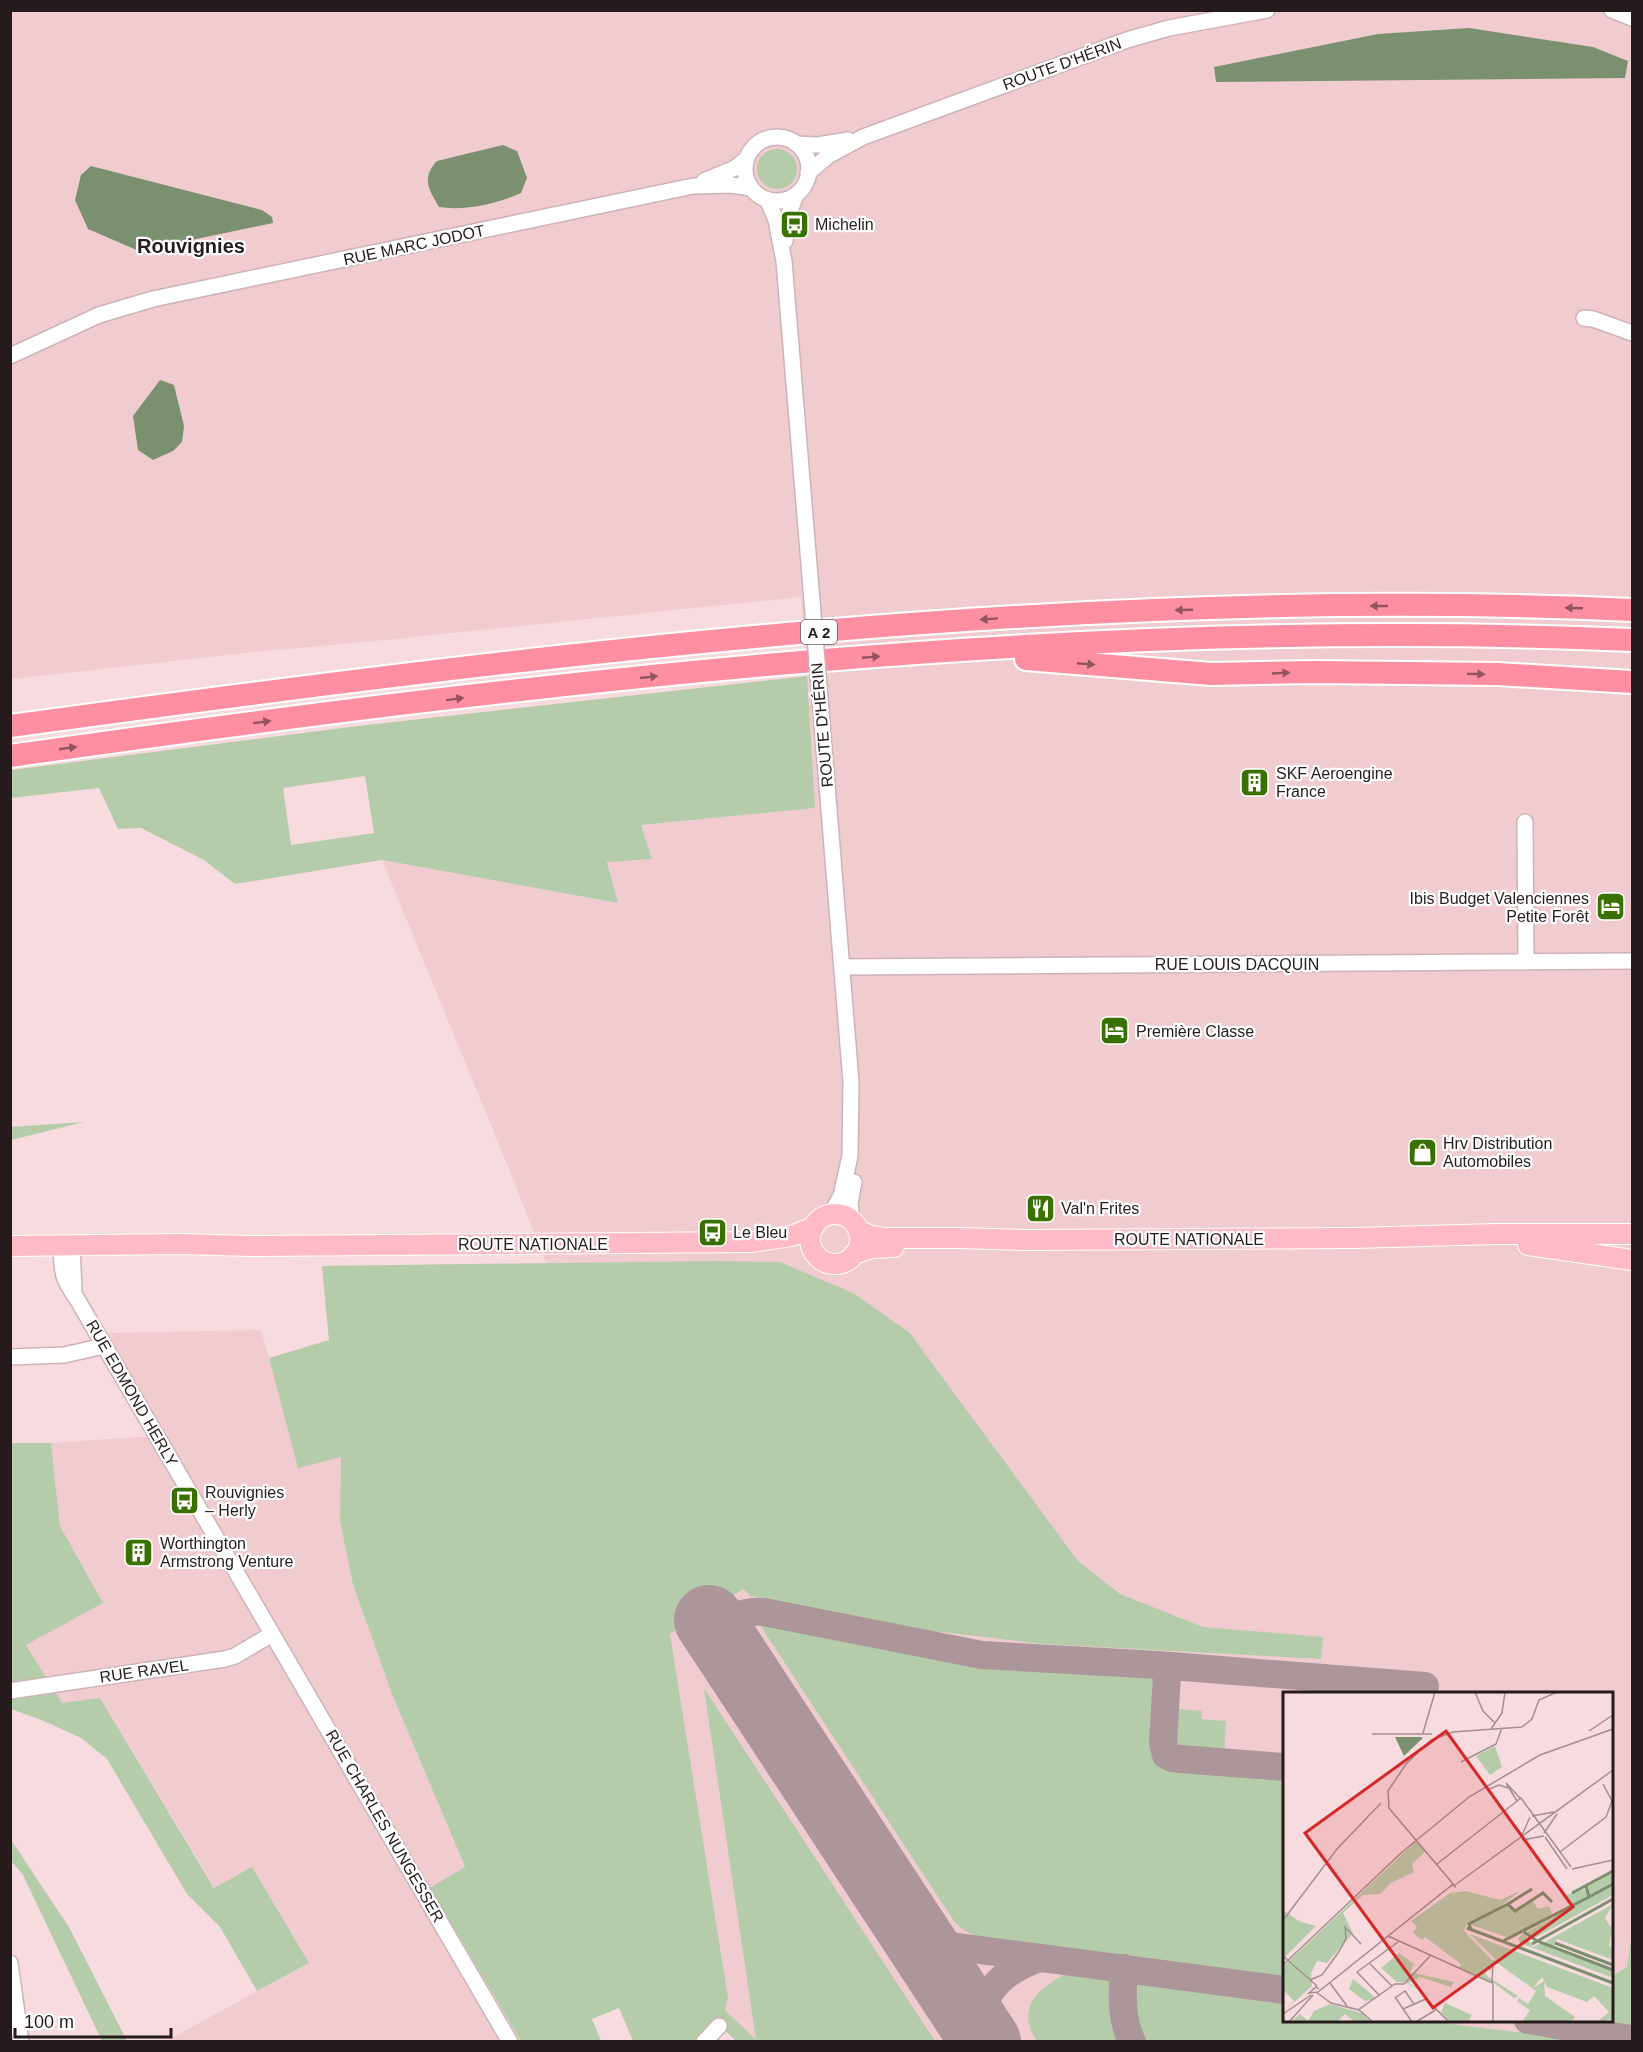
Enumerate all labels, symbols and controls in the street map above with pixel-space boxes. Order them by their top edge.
street label: ROUTE D'HÉRIN [1000,34,1124,93]
bus stop icon: Michelin [778,208,810,240]
place label: Michelin [815,216,874,233]
street label: RUE MARC JODOT [342,222,486,268]
district label: Rouvignies [137,235,245,257]
one-way arrow [1370,601,1389,611]
one-way arrow [1565,604,1584,613]
one-way arrow [1175,605,1194,615]
one-way arrow [980,615,999,624]
road number: A 2 [801,620,837,644]
one-way arrow [862,652,881,662]
one-way arrow [1077,659,1096,669]
street label: ROUTE D'HÉRIN [807,662,836,788]
one-way arrow [1271,668,1290,678]
one-way arrow [1466,669,1485,679]
one-way arrow [640,672,659,682]
one-way arrow [446,694,465,703]
one-way arrow [252,718,271,727]
one-way arrow [59,744,78,753]
place label: SKF Aeroengine France [1276,765,1393,800]
building icon: SKF Aeroengine France [1239,766,1271,798]
place label: Ibis Budget Valenciennes Petite Forêt [1410,890,1590,925]
hotel icon: Ibis Budget Valenciennes Petite Forêt [1594,891,1626,923]
street label: RUE LOUIS DACQUIN [1155,956,1319,973]
hotel icon: Première Classe [1099,1015,1131,1047]
place label: Première Classe [1136,1023,1254,1040]
place label: Hrv Distribution Automobiles [1443,1135,1552,1170]
shop icon: Hrv Distribution Automobiles [1406,1136,1438,1168]
restaurant icon: Val'n Frites [1024,1192,1056,1224]
place label: Val'n Frites [1061,1200,1139,1217]
bus stop icon: Le Bleu [696,1216,728,1248]
place label: Le Bleu [733,1224,787,1241]
street label: ROUTE NATIONALE [1114,1231,1264,1248]
street label: ROUTE NATIONALE [458,1236,608,1253]
street label: RUE EDMOND HERLY [83,1317,181,1469]
place label: Rouvignies – Herly [205,1484,284,1519]
bus stop icon: Rouvignies – Herly [168,1485,200,1517]
place label: Worthington Armstrong Venture [160,1535,294,1570]
building icon: Worthington Armstrong Venture [123,1536,155,1568]
street label: RUE RAVEL [98,1656,190,1686]
inset map [1283,1692,1613,2022]
street label: RUE CHARLES NUNGESSER [323,1727,447,1925]
scale bar [15,2001,171,2039]
text: 100 m [24,2012,74,2032]

